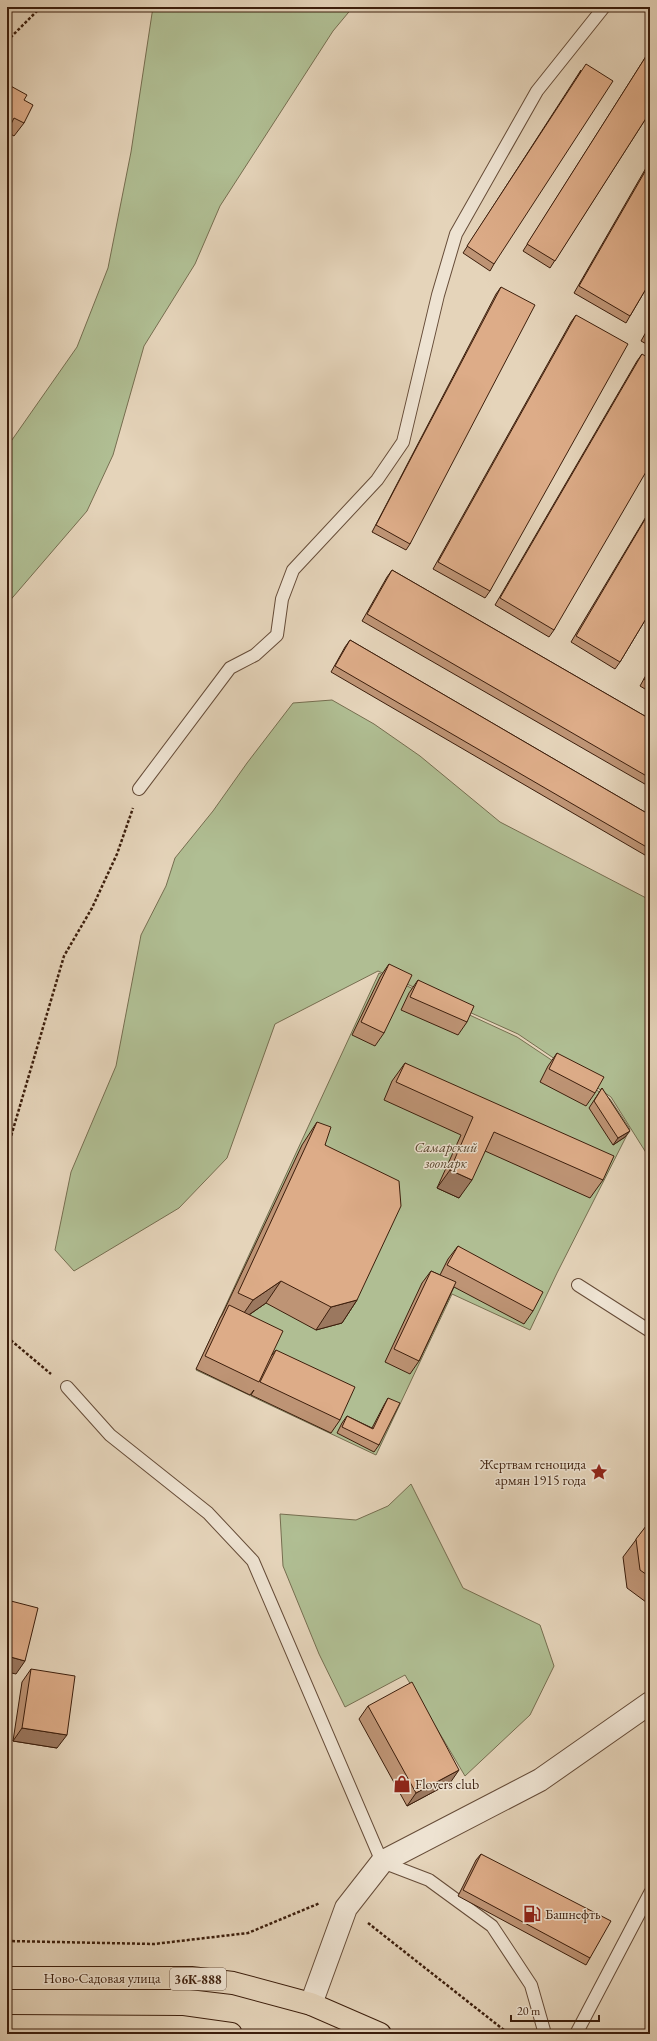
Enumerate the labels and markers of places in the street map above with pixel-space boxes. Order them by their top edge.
place label: Жертвам геноцида армян 1915 года [479,1455,586,1489]
place icon: Жертвам геноцида армян 1915 года [589,1462,609,1482]
shop icon: Flovers club [392,1774,412,1794]
place label: Flovers club [415,1775,479,1793]
fuel station icon: Башнефть [522,1904,542,1924]
place label: Башнефть [545,1905,601,1923]

